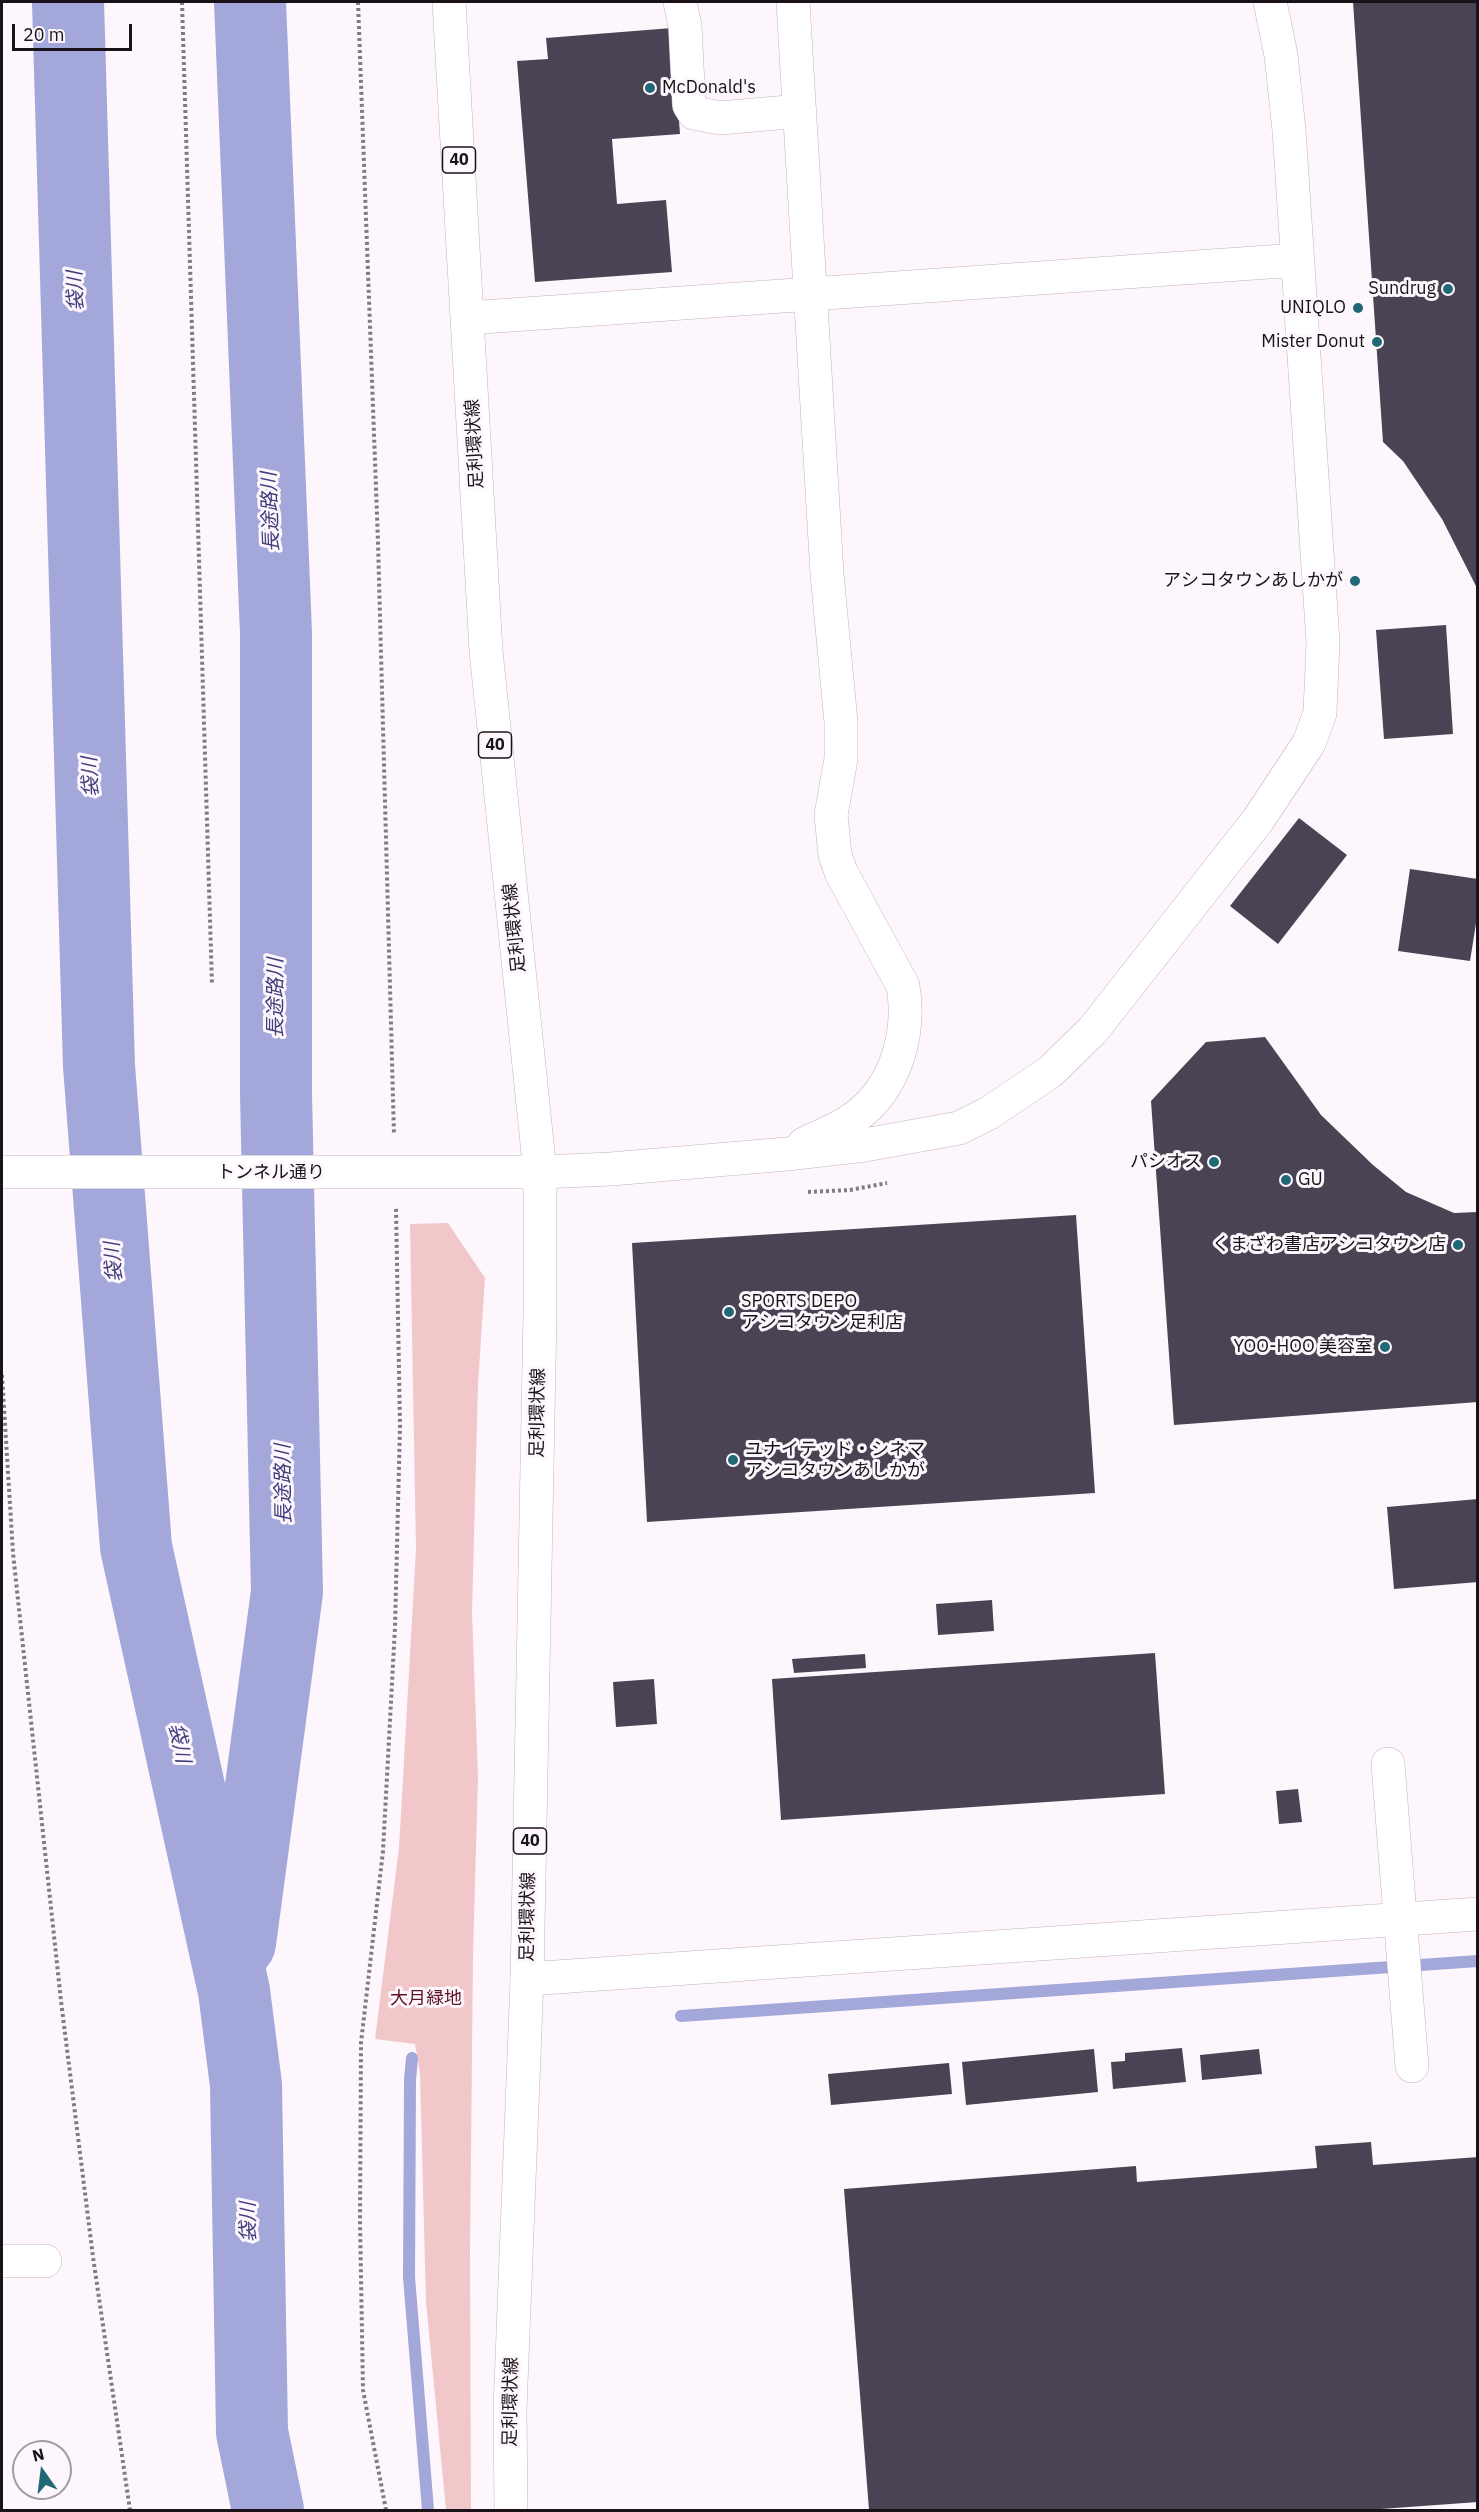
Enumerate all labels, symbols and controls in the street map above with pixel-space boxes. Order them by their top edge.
scale bar [15,12,135,50]
text: 20 m [23,23,65,46]
place label: McDonald's [662,77,756,99]
marker: McDonald's [643,81,657,95]
road number: 40 [442,147,476,173]
water label: 袋川 [63,271,89,311]
place label: Sundrug [1368,278,1436,300]
marker: Sundrug [1441,282,1455,296]
place label: UNIQLO [1280,297,1346,319]
marker: UNIQLO [1351,301,1365,315]
place label: Mister Donut [1261,331,1365,353]
marker: Mister Donut [1370,335,1384,349]
street label: 足利環状線 [462,398,488,490]
water label: 長途路川 [258,472,284,552]
place label: アシコタウンあしかが [1163,570,1343,592]
marker: アシコタウンあしかが [1348,574,1362,588]
road number: 40 [478,732,512,758]
water label: 袋川 [78,757,104,797]
street label: 足利環状線 [500,882,530,974]
water label: 長途路川 [264,958,288,1038]
place label: パシオス [1130,1151,1202,1173]
marker: パシオス [1207,1155,1221,1169]
street label: トンネル通り [217,1162,325,1184]
place label: GU [1298,1169,1323,1191]
marker: GU [1279,1173,1293,1187]
place label: くまざわ書店アシコタウン店 [1212,1234,1446,1256]
marker: くまざわ書店アシコタウン店 [1451,1238,1465,1252]
water label: 袋川 [101,1241,127,1283]
place label: SPORTS DEPO アシコタウン足利店 [741,1291,903,1334]
marker: SPORTS DEPO アシコタウン足利店 [722,1305,736,1319]
place label: YOO-HOO 美容室 [1233,1336,1373,1358]
marker: YOO-HOO 美容室 [1378,1340,1392,1354]
street label: 足利環状線 [526,1368,550,1458]
place label: ユナイテッド・シネマ アシコタウンあしかが [745,1439,925,1482]
water label: 長途路川 [271,1444,297,1524]
marker: ユナイテッド・シネマ アシコタウンあしかが [726,1453,740,1467]
water label: 袋川 [163,1721,195,1765]
road number: 40 [514,1828,546,1854]
street label: 足利環状線 [516,1872,540,1962]
park label: 大月緑地 [390,1988,462,2010]
water label: 袋川 [237,2202,261,2242]
street label: 足利環状線 [499,2357,523,2447]
north arrow [12,2440,72,2500]
text: N [30,2443,46,2466]

